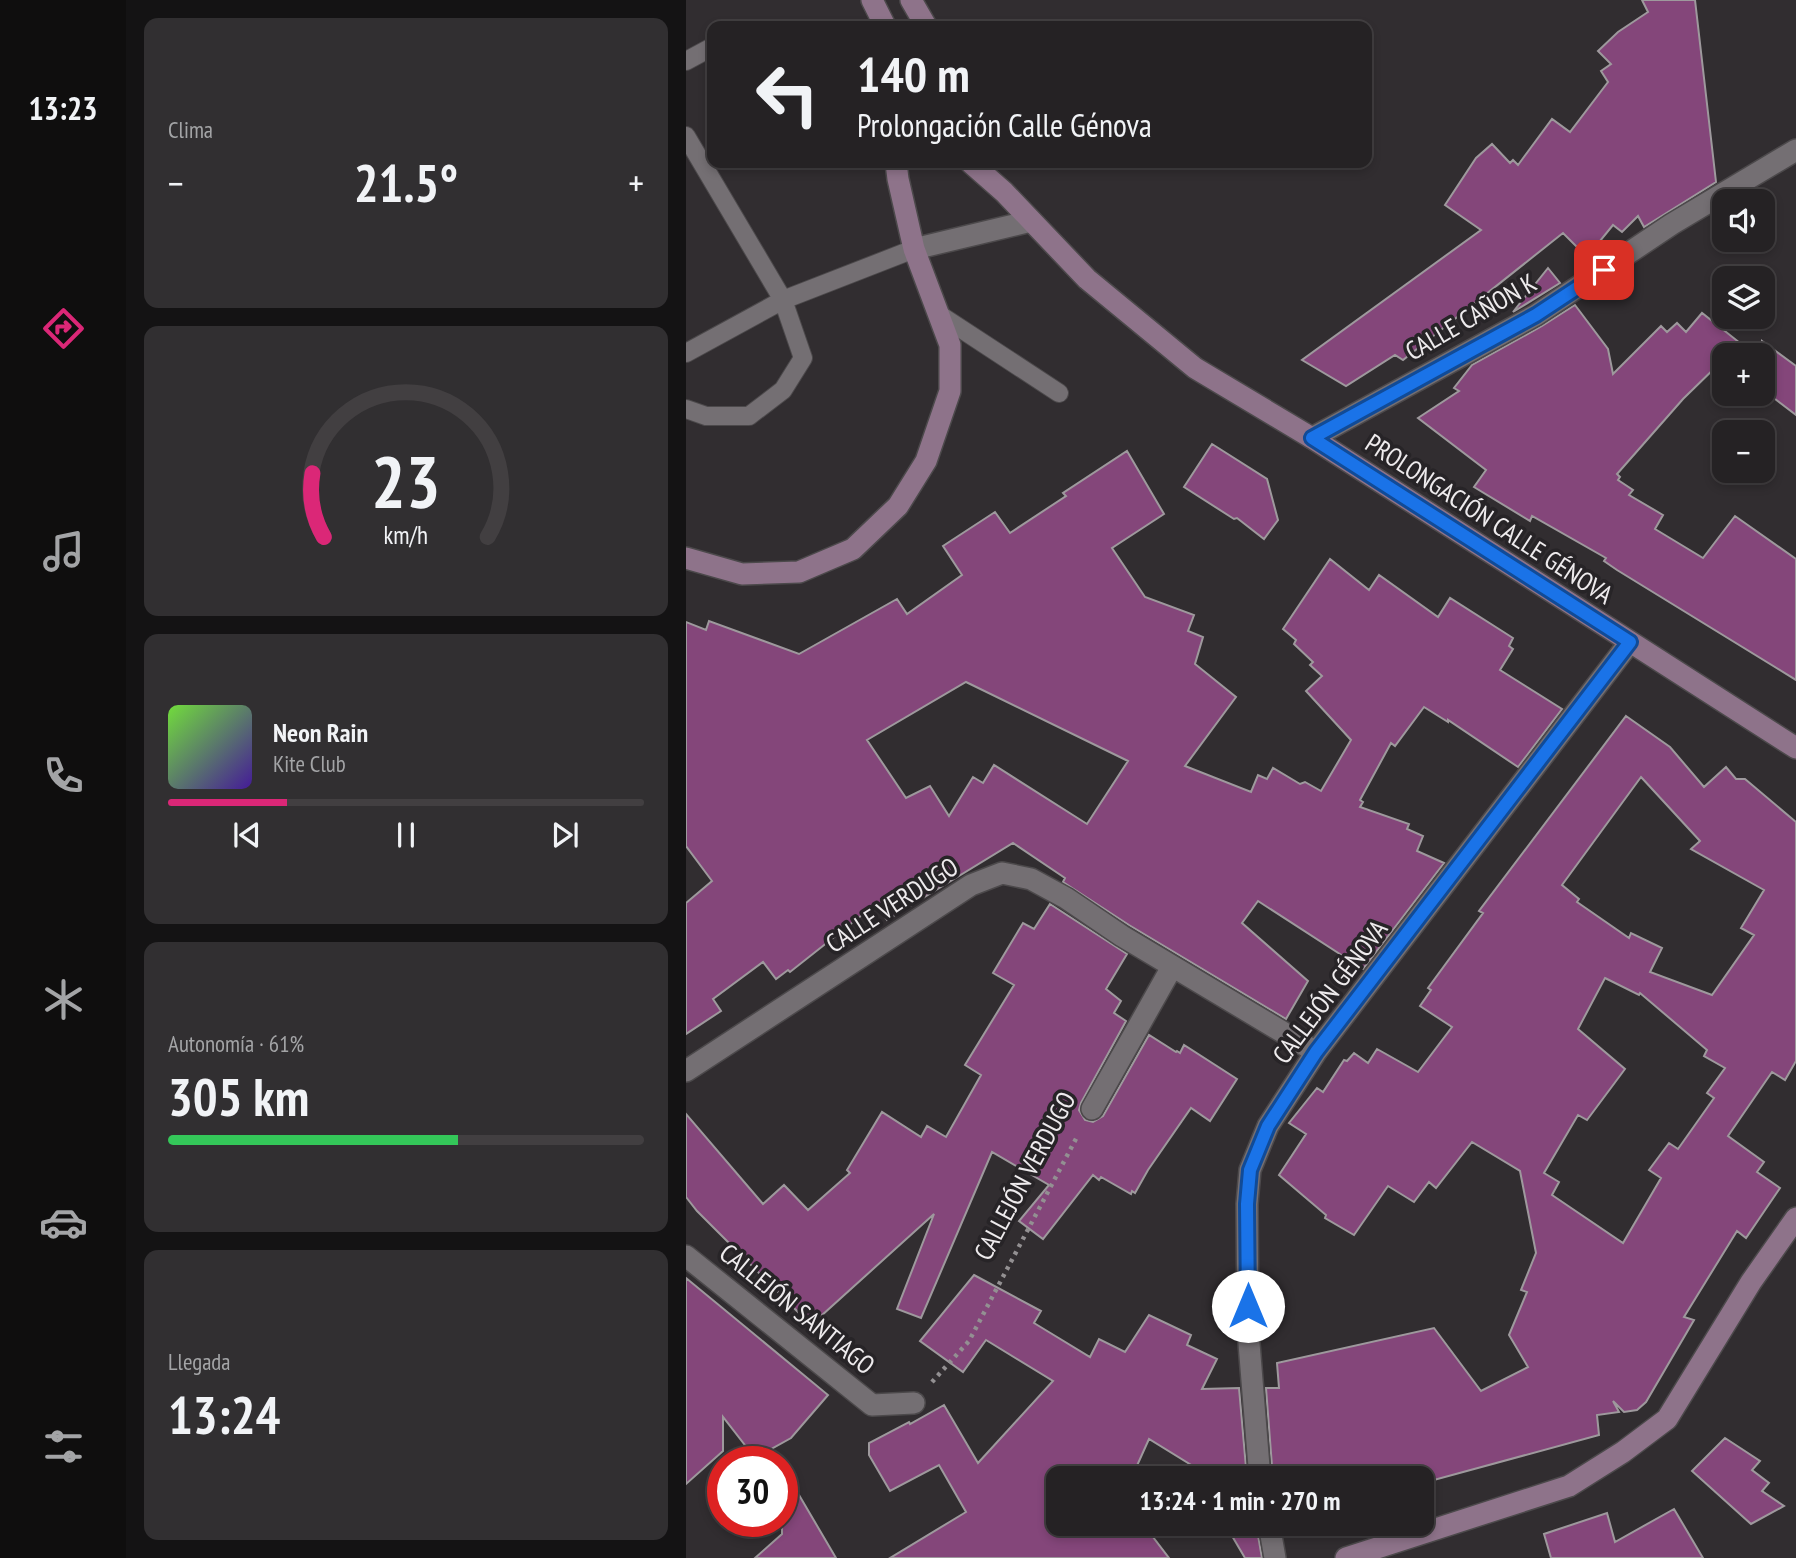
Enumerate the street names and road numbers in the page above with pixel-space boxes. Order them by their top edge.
street label: CALLE CAÑON K [1399,266,1542,367]
street label: PROLONGACIÓN CALLE GÉNOVA [1359,426,1620,611]
street label: CALLE VERDUGO [819,850,964,960]
street label: CALLEJÓN GÉNOVA [1265,913,1395,1070]
street label: CALLEJÓN VERDUGO [966,1086,1083,1265]
street label: CALLEJÓN SANTIAGO [713,1236,882,1381]

